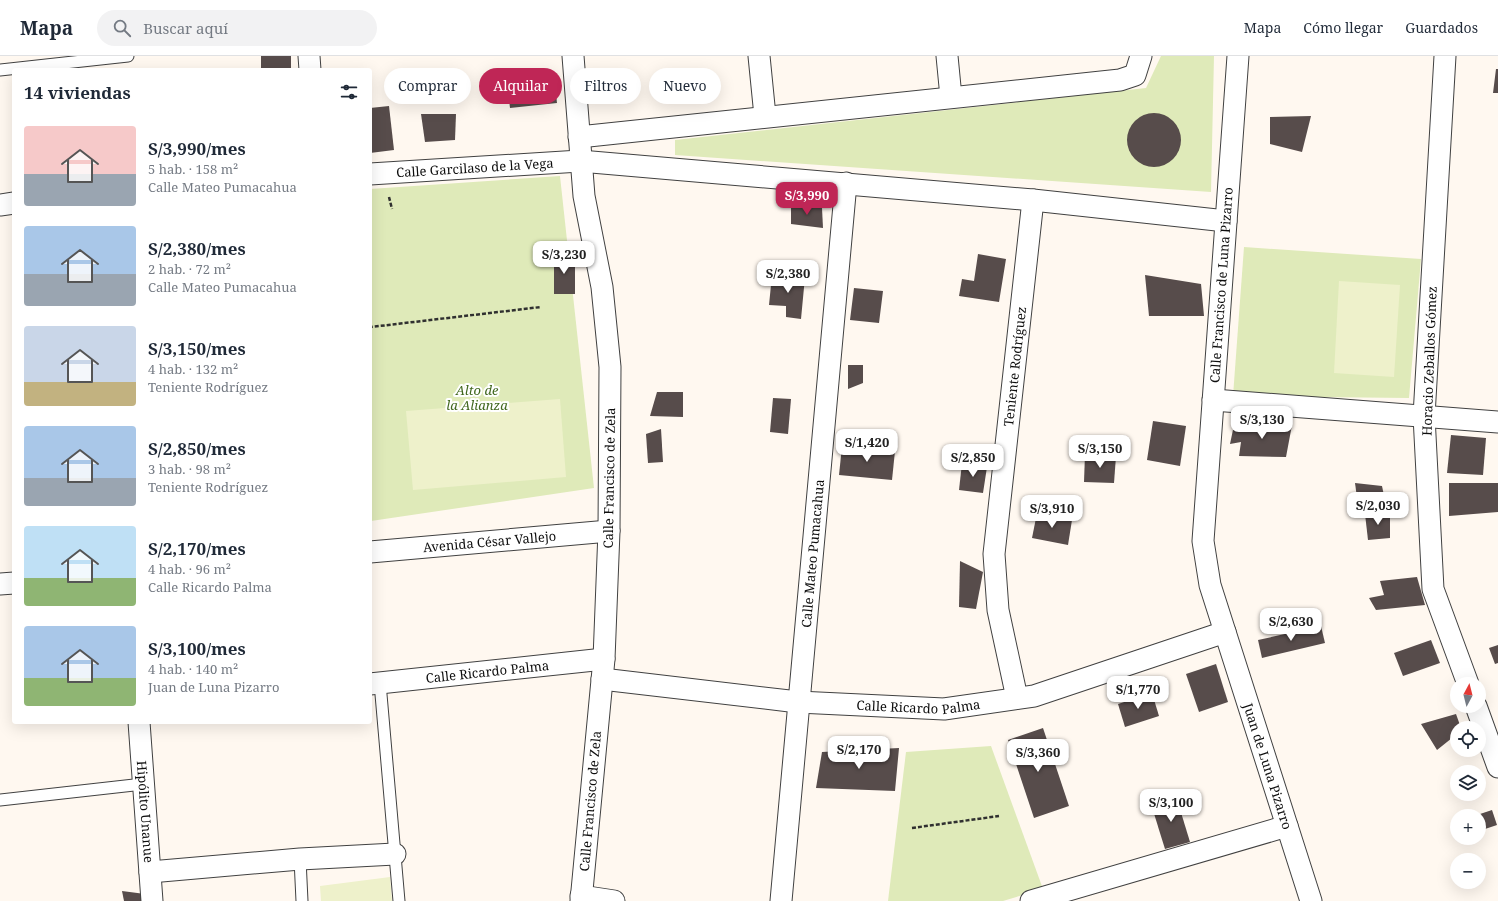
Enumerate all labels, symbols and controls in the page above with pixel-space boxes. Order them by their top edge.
search box [97,10,377,46]
text: Mapa [20,15,73,41]
icon: search [111,17,133,39]
text: Buscar aquí [143,18,228,38]
text: Mapa [1244,18,1281,37]
text: Cómo llegar [1303,18,1383,37]
text: Guardados [1405,18,1478,37]
chip: Comprar [384,68,471,104]
chip: Alquilar [479,68,562,104]
chip: Filtros [570,68,641,104]
chip: Nuevo [649,68,721,104]
text: 14 viviendas [24,81,131,104]
icon: filters [338,81,360,103]
text: S/3,990/mes [148,137,246,160]
icon: home [56,142,104,190]
street label: Calle Garcilaso de la Vega [396,154,554,181]
text: 5 hab. · 158 m² [148,160,238,178]
text: Calle Mateo Pumacahua [148,178,297,196]
pin: S/3,990 [770,182,844,216]
text: S/3,990 [785,186,829,204]
street label: Calle Francisco de Luna Pizarro [1205,187,1237,383]
text: S/2,380/mes [148,237,246,260]
pin: S/3,230 [527,241,601,275]
icon: home [56,242,104,290]
text: S/3,230 [542,245,586,263]
text: 2 hab. · 72 m² [148,260,231,278]
pin: S/2,380 [751,260,825,294]
text: S/2,380 [766,264,810,282]
text: Calle Mateo Pumacahua [148,278,297,296]
street label: Horacio Zeballos Gómez [1417,286,1441,436]
street label: Teniente Rodríguez [999,305,1030,427]
text: S/3,150/mes [148,337,246,360]
icon: home [56,342,104,390]
text: 4 hab. · 132 m² [148,360,238,378]
text: Teniente Rodríguez [148,378,268,396]
park label: Alto de la Alianza [446,381,508,414]
pin: S/3,130 [1225,406,1299,440]
street label: Calle Francisco de Zela [599,407,619,549]
text: S/3,130 [1240,410,1284,428]
pin: S/1,420 [830,429,904,463]
text: S/1,420 [845,433,889,451]
pin: S/3,150 [1063,435,1137,469]
text: S/2,850/mes [148,437,246,460]
text: S/3,150 [1078,439,1122,457]
icon: home [56,442,104,490]
pin: S/2,850 [936,444,1010,478]
text: S/2,850 [951,448,995,466]
text: 3 hab. · 98 m² [148,460,231,478]
text: Teniente Rodríguez [148,478,268,496]
street label: Calle Mateo Pumacahua [797,478,828,628]
pin: S/2,030 [1341,492,1415,526]
pin: S/3,910 [1015,495,1089,529]
text: S/2,030 [1356,496,1400,514]
text: S/3,910 [1030,499,1074,517]
street label: Avenida César Vallejo [422,527,557,556]
text: S/2,170/mes [148,537,246,560]
icon: home [56,542,104,590]
text: 4 hab. · 96 m² [148,560,231,578]
text: Calle Ricardo Palma [148,578,272,596]
pin: S/2,630 [1254,608,1328,642]
text: S/2,630 [1269,612,1313,630]
text: S/3,100/mes [148,637,246,660]
icon: home [56,642,104,690]
street label: Calle Ricardo Palma [425,656,550,687]
text: 4 hab. · 140 m² [148,660,238,678]
pin: S/1,770 [1101,676,1175,710]
north arrow [1450,677,1486,713]
map controls [1450,677,1486,889]
text: Juan de Luna Pizarro [148,678,279,696]
text: S/1,770 [1116,680,1160,698]
street label: Calle Ricardo Palma [856,695,981,718]
street label: Juan de Luna Pizarro [1239,700,1297,832]
button: locate [1450,721,1486,757]
street label: Calle Francisco de Zela [575,730,605,872]
pin: S/2,170 [822,736,896,770]
pin: S/3,360 [1001,739,1075,773]
text: S/2,170 [837,740,881,758]
text: S/3,360 [1016,743,1060,761]
street label: Hipólito Unanue [133,760,158,863]
button: layers [1450,765,1486,801]
pin: S/3,100 [1134,789,1208,823]
text: S/3,100 [1149,793,1193,811]
button: + [1450,809,1486,845]
button: − [1450,853,1486,889]

